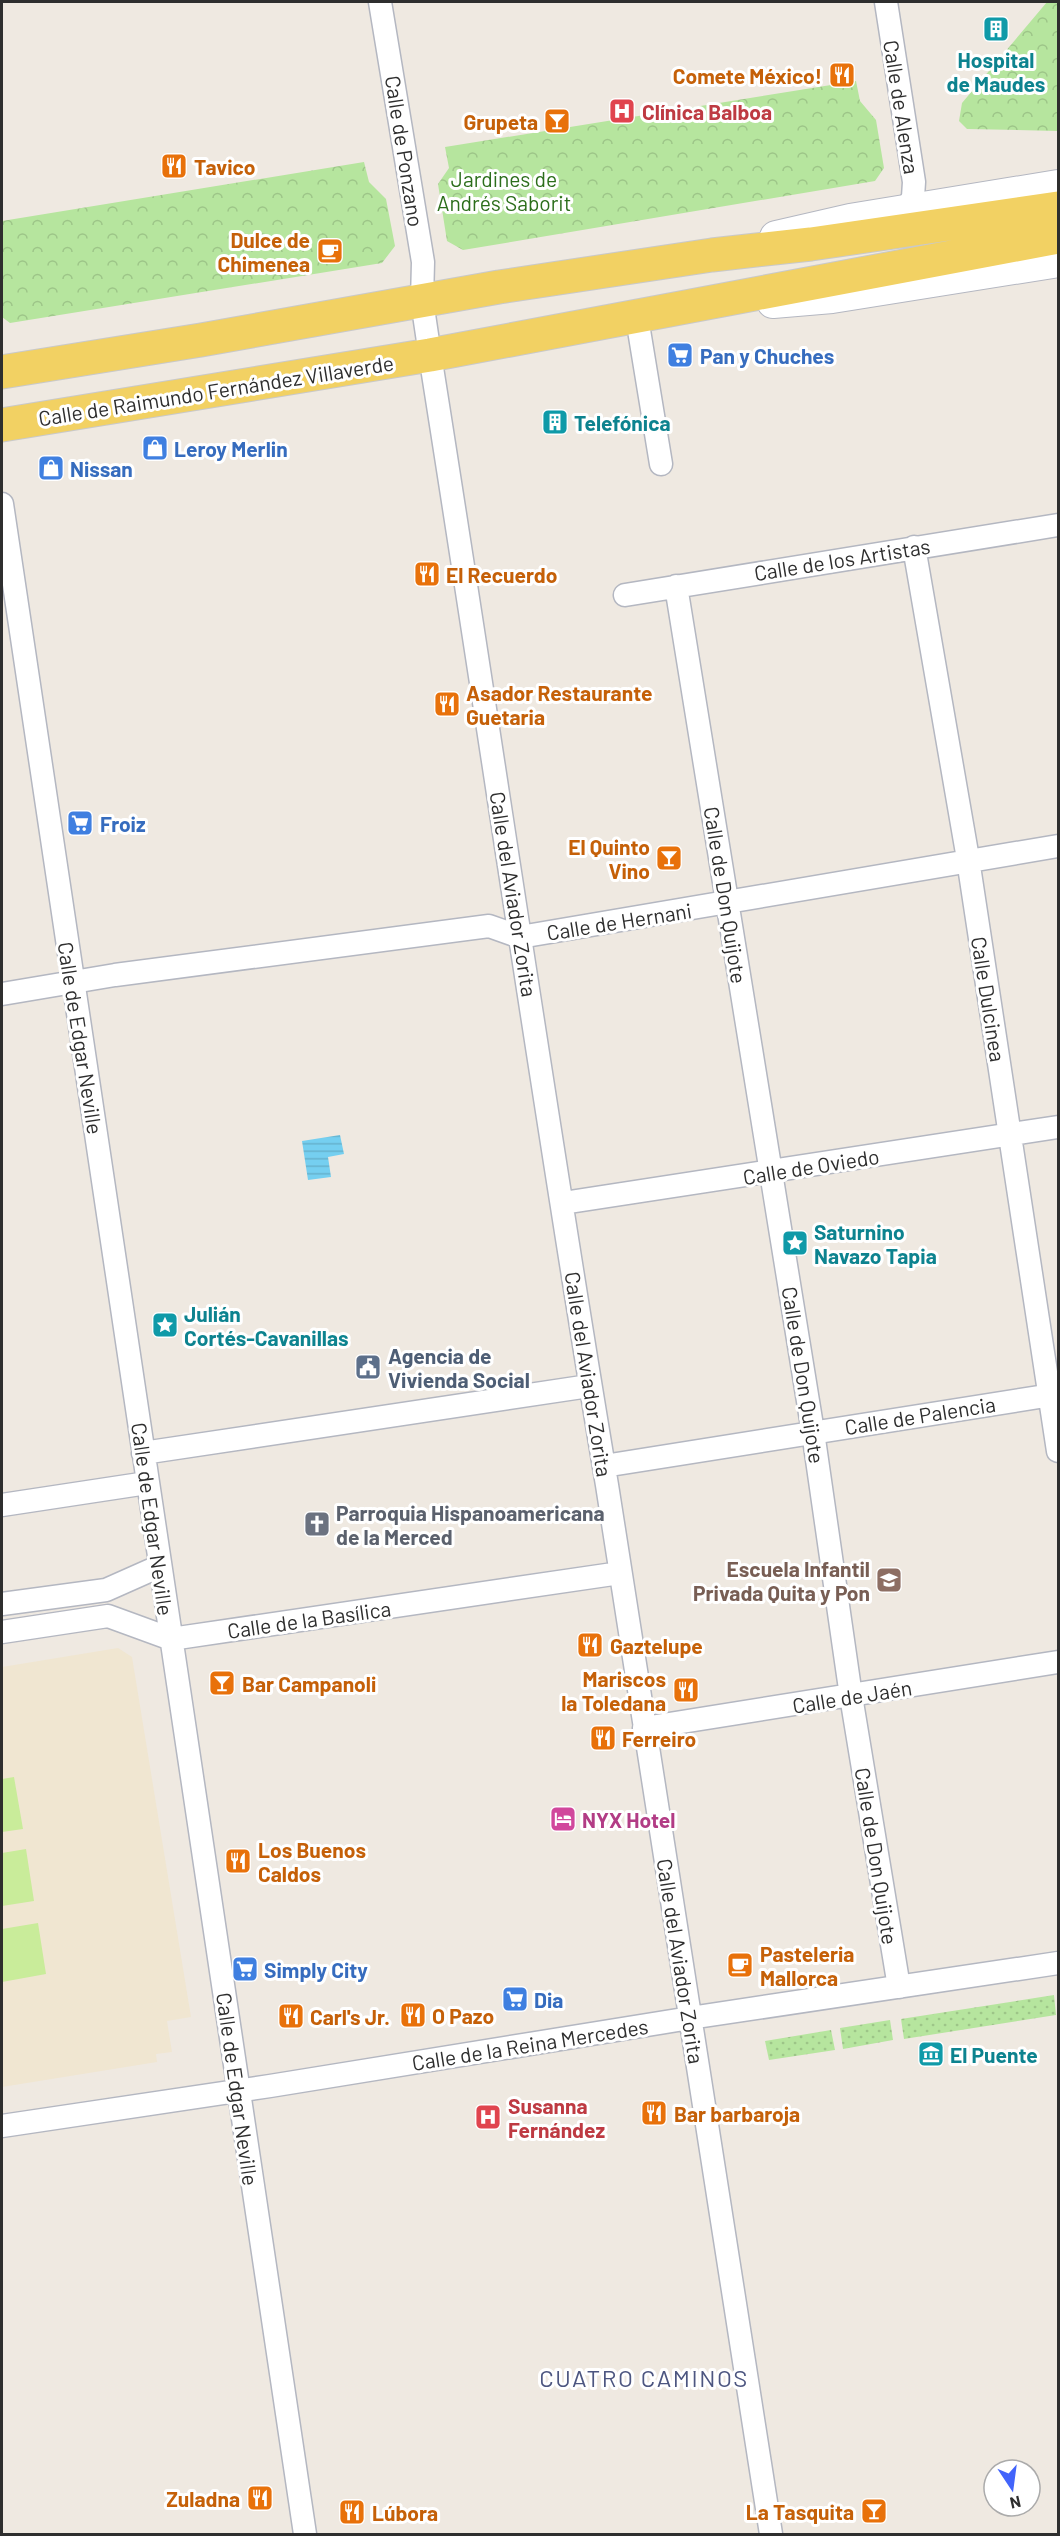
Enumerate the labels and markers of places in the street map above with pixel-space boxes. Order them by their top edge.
building icon: Hospital de Maudes [981,14,1011,44]
place label: Hospital de Maudes [947,47,1045,96]
restaurant icon: Comete México! [827,60,857,90]
place label: Comete México! [673,63,822,88]
hospital icon: Clínica Balboa [607,96,637,126]
place label: Clínica Balboa [642,99,772,124]
bar icon: Grupeta [542,106,572,136]
place label: Grupeta [464,109,538,134]
restaurant icon: Tavico [159,151,189,181]
place label: Tavico [194,154,255,179]
place label: Dulce de Chimenea [218,227,310,276]
cafe icon: Dulce de Chimenea [315,236,345,266]
supermarket icon: Pan y Chuches [665,340,695,370]
place label: Pan y Chuches [700,343,834,368]
building icon: Telefónica [540,407,570,437]
place label: Telefónica [574,410,671,435]
shop icon: Leroy Merlin [140,433,170,463]
place label: Leroy Merlin [174,436,288,461]
shop icon: Nissan [36,453,66,483]
place label: Nissan [70,456,133,481]
restaurant icon: El Recuerdo [412,559,442,589]
place label: El Recuerdo [446,562,557,587]
place label: Asador Restaurante Guetaria [466,680,652,729]
restaurant icon: Asador Restaurante Guetaria [432,689,462,719]
supermarket icon: Froiz [65,808,95,838]
place label: Froiz [100,811,146,836]
place label: El Quinto Vino [568,834,650,883]
bar icon: El Quinto Vino [654,843,684,873]
place label: Saturnino Navazo Tapia [814,1219,937,1268]
place icon: Saturnino Navazo Tapia [780,1228,810,1258]
place label: Julián Cortés-Cavanillas [184,1301,349,1350]
place icon: Julián Cortés-Cavanillas [150,1310,180,1340]
place label: Agencia de Vivienda Social [388,1343,530,1392]
public building icon: Agencia de Vivienda Social [353,1352,383,1382]
place label: Parroquia Hispanoamericana de la Merced [336,1500,605,1549]
church icon: Parroquia Hispanoamericana de la Merced [302,1509,332,1539]
place label: Escuela Infantil Privada Quita y Pon [693,1556,870,1605]
school or university icon: Escuela Infantil Privada Quita y Pon [874,1565,904,1595]
restaurant icon: Gaztelupe [575,1630,605,1660]
place label: Gaztelupe [610,1633,703,1658]
place label: Mariscos la Toledana [561,1666,666,1715]
bar icon: Bar Campanoli [207,1668,237,1698]
place label: Bar Campanoli [242,1671,376,1696]
restaurant icon: Mariscos la Toledana [671,1675,701,1705]
restaurant icon: Ferreiro [588,1723,618,1753]
place label: Ferreiro [622,1726,696,1751]
hotel icon: NYX Hotel [548,1804,578,1834]
place label: NYX Hotel [582,1807,675,1832]
place label: Los Buenos Caldos [258,1837,366,1886]
restaurant icon: Los Buenos Caldos [223,1846,253,1876]
place label: Pasteleria Mallorca [760,1941,854,1990]
cafe icon: Pasteleria Mallorca [725,1950,755,1980]
supermarket icon: Simply City [230,1954,260,1984]
place label: Simply City [264,1957,368,1982]
supermarket icon: Dia [500,1984,530,2014]
place label: Dia [534,1987,563,2012]
restaurant icon: O Pazo [398,2000,428,2030]
restaurant icon: Carl's Jr. [276,2001,306,2031]
place label: O Pazo [432,2003,494,2028]
place label: Carl's Jr. [310,2004,390,2029]
museum icon: El Puente [916,2039,946,2069]
place label: El Puente [950,2042,1038,2067]
place label: Susanna Fernández [508,2093,605,2142]
restaurant icon: Bar barbaroja [639,2098,669,2128]
place label: Bar barbaroja [674,2101,800,2126]
hospital icon: Susanna Fernández [473,2102,503,2132]
restaurant icon: Zuladna [245,2483,275,2513]
place label: Zuladna [166,2486,240,2511]
bar icon: La Tasquita [859,2496,889,2526]
restaurant icon: Lúbora [337,2497,367,2527]
place label: La Tasquita [746,2499,854,2524]
place label: Lúbora [372,2500,438,2525]

